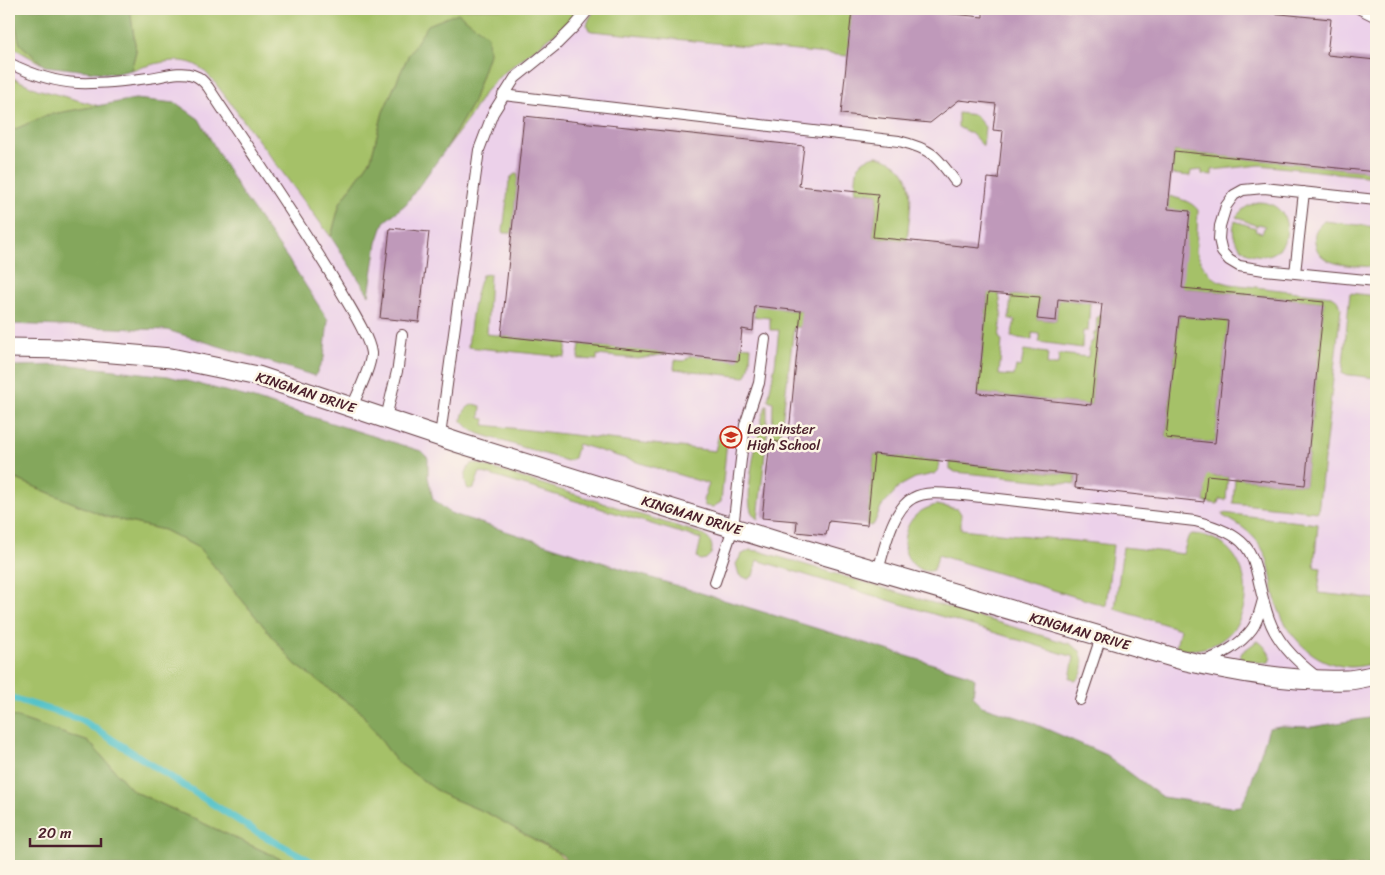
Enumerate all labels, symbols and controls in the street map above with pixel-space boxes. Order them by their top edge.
street label: KINGMAN DRIVE [253,365,360,421]
place label: Leominster High School [747,417,821,458]
school or university icon: Leominster High School [719,425,743,449]
street label: KINGMAN DRIVE [639,488,746,543]
street label: KINGMAN DRIVE [1026,605,1134,658]
scale bar [30,815,101,847]
text: 20 m [38,820,72,846]

